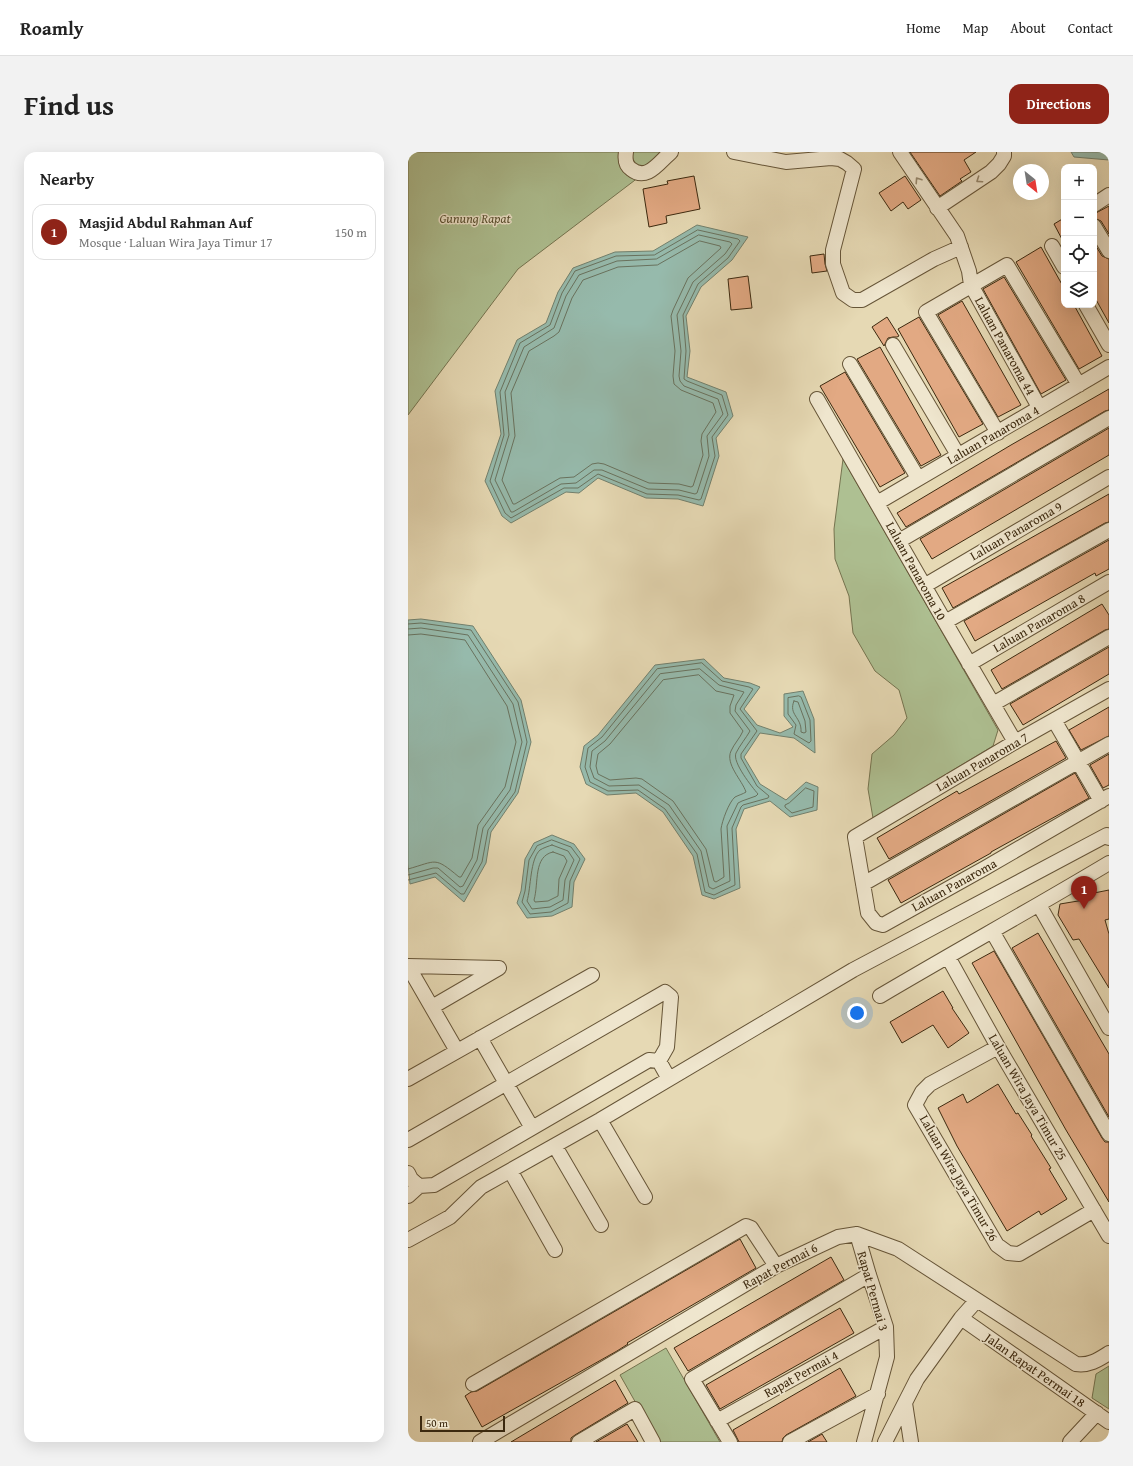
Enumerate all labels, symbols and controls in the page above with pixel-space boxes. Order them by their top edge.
text: Roamly [20,14,84,42]
text: Home [906,18,941,38]
text: Map [963,18,988,38]
text: About [1010,18,1046,38]
text: Contact [1068,18,1113,38]
text: Find us [24,84,114,125]
button: Directions [1009,84,1109,124]
north arrow [1013,164,1049,200]
map controls [1061,164,1097,308]
button: + [1061,164,1097,200]
text: Nearby [40,166,94,191]
one-way arrow [976,175,983,183]
one-way arrow [915,177,923,184]
button: − [1061,200,1097,236]
park label: Gunung Rapat [439,209,511,228]
text: Masjid Abdul Rahman Auf [79,212,252,233]
text: 1 [51,223,57,242]
text: 150 m [335,223,367,242]
text: Mosque · Laluan Wira Jaya Timur 17 [79,233,273,252]
button: locate [1061,236,1097,272]
button: layers [1061,272,1097,308]
street label: Laluan Panaroma 44 [970,293,1040,399]
street label: Laluan Panaroma 4 [943,401,1043,469]
street label: Laluan Panaroma 9 [966,497,1066,565]
street label: Laluan Panaroma 10 [881,518,951,624]
street label: Laluan Panaroma 8 [989,589,1089,657]
street label: Laluan Panaroma 7 [932,728,1032,796]
street label: Laluan Panaroma [908,853,1001,916]
pin: 1 [1071,876,1097,909]
your location [847,1003,867,1023]
street label: Laluan Wira Jaya Timur 25 [984,1030,1072,1164]
street label: Laluan Wira Jaya Timur 26 [915,1111,1003,1245]
street label: Rapat Permai 6 [739,1238,821,1294]
street label: Rapat Permai 3 [853,1249,893,1333]
street label: Jalan Rapat Permai 18 [979,1327,1089,1412]
street label: Rapat Permai 4 [760,1346,842,1402]
scale bar [420,1414,505,1433]
text: 50 m [426,1415,448,1431]

